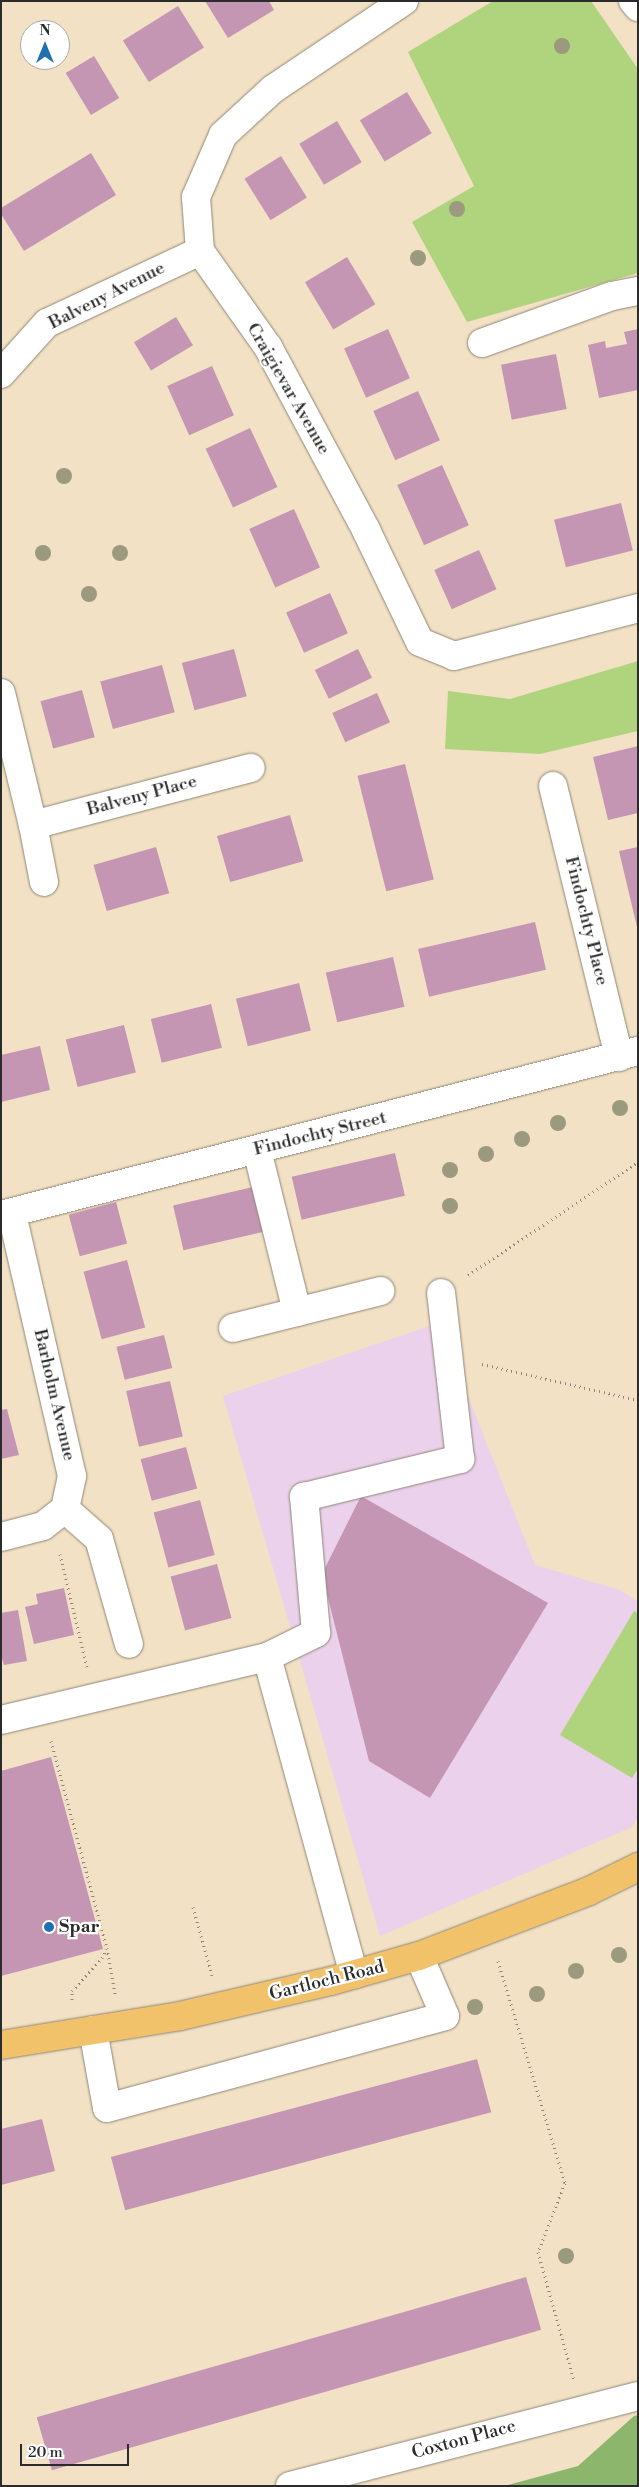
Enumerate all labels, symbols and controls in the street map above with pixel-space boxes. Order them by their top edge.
north arrow [20,20,70,70]
text: N [39,22,51,40]
street label: Balveny Avenue [45,257,169,335]
street label: Craigievar Avenue [242,319,334,459]
street label: Balveny Place [85,771,199,821]
street label: Findochty Place [560,854,612,988]
street label: Findochty Street [251,1107,389,1161]
street label: Barholm Avenue [28,1327,80,1463]
place label: Spar [59,1916,100,1938]
marker: Spar [43,1921,55,1933]
street label: Gartloch Road [267,1956,387,2006]
street label: Coxton Place [410,2416,518,2464]
scale bar [22,2434,131,2466]
text: 20 m [28,2443,63,2462]

